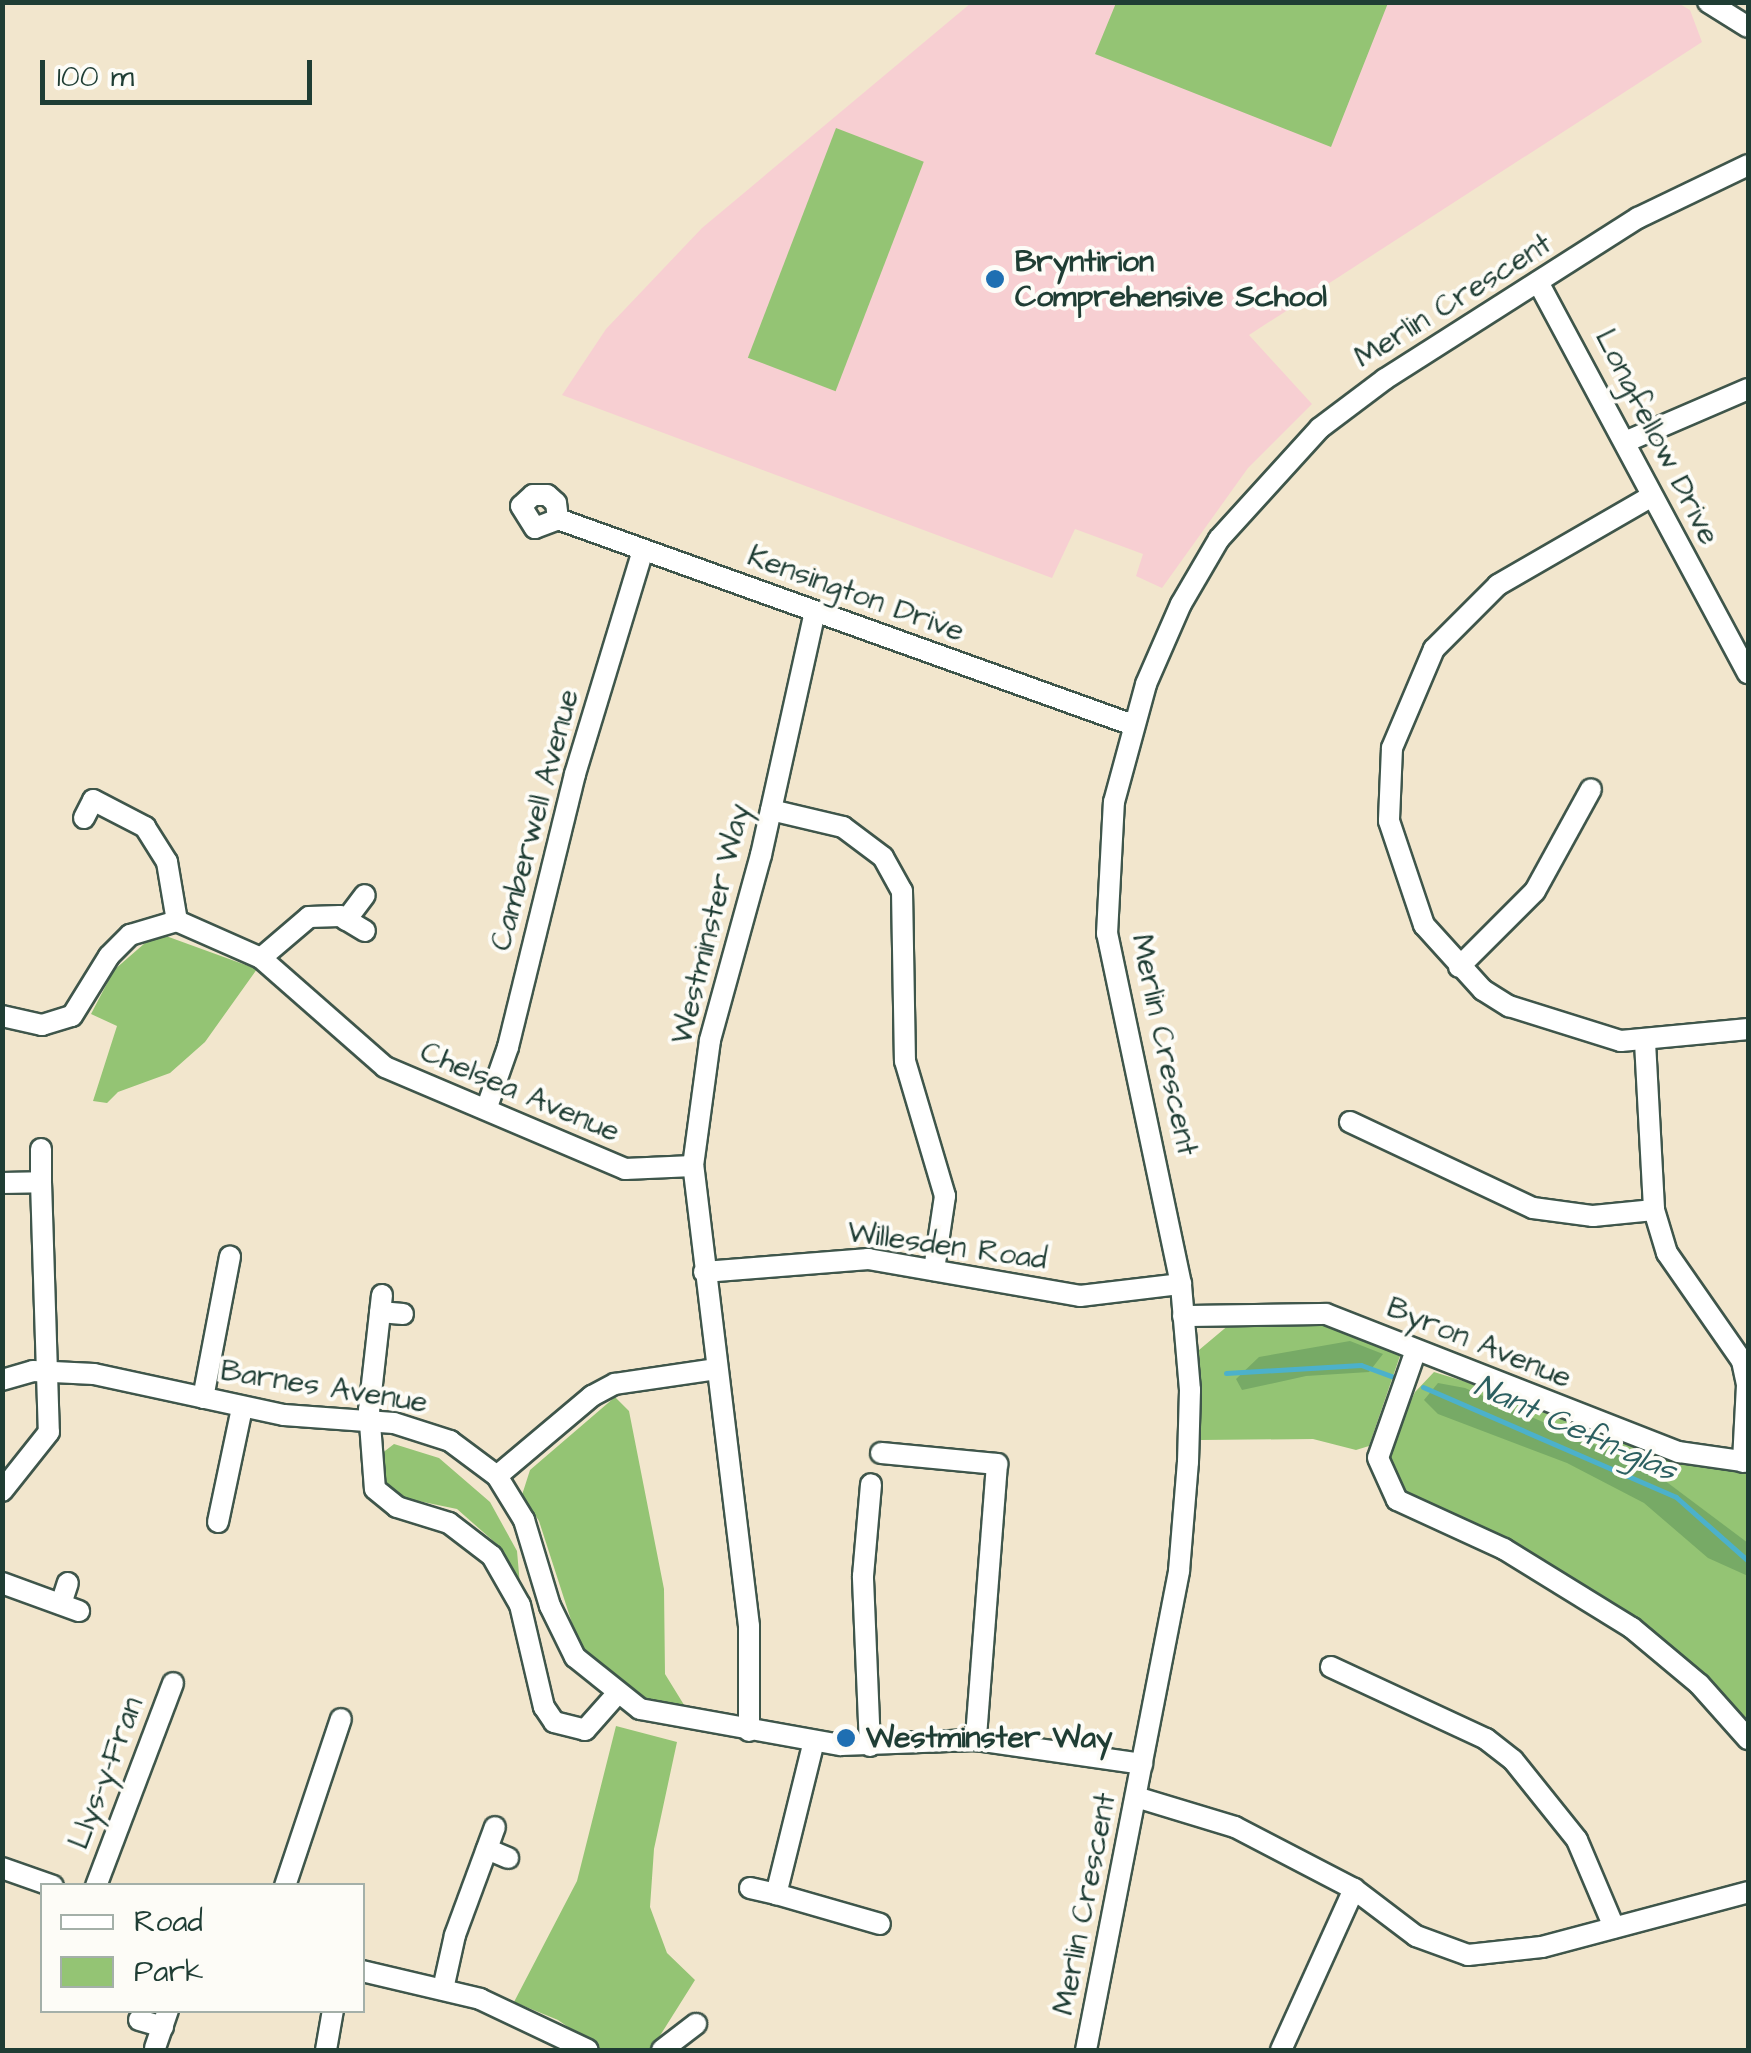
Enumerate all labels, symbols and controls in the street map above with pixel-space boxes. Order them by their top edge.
scale bar [45,40,318,102]
text: 100 m [57,56,134,98]
street label: Merlin Crescent [1348,226,1558,376]
place label: Bryntirion Comprehensive School [1015,244,1327,314]
marker: Bryntirion Comprehensive School [984,268,1006,290]
street label: Longfellow Drive [1587,323,1727,551]
street label: Kensington Drive [743,538,969,650]
street label: Camberwell Avenue [483,685,587,955]
street label: Westminster Way [664,800,758,1048]
street label: Merlin Crescent [1123,931,1205,1159]
street label: Chelsea Avenue [415,1034,625,1150]
street label: Willesden Road [845,1214,1049,1278]
street label: Byron Avenue [1382,1290,1576,1396]
street label: Barnes Avenue [218,1353,430,1421]
water label: Nant Cefn-glas [1468,1367,1682,1491]
street label: Llys-y-Fran [61,1692,151,1854]
place label: Westminster Way [866,1720,1112,1756]
marker: Westminster Way [835,1727,857,1749]
street label: Merlin Crescent [1046,1790,1124,2018]
legend [40,1883,365,2013]
text: Road [134,1901,203,1943]
text: Park [134,1951,203,1993]

